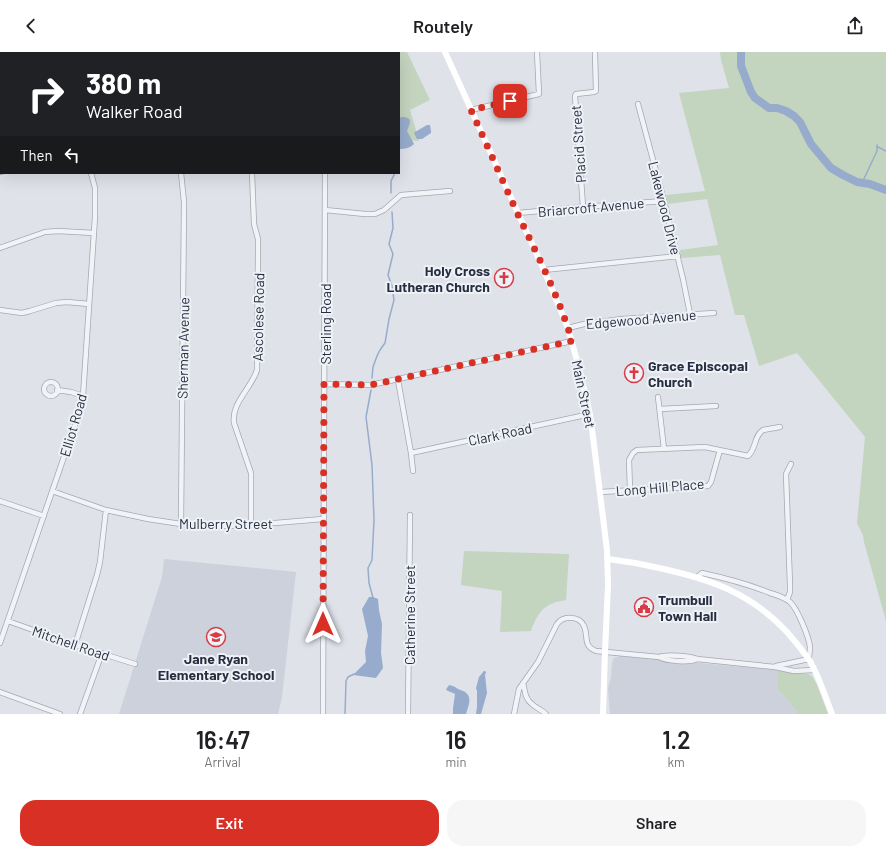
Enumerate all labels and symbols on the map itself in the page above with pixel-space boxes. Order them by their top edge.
pin [493,84,527,118]
street label: Placid Street [567,104,589,184]
street label: Lakewood Drive [645,159,685,257]
street label: Briarcroft Avenue [537,194,645,220]
place label: Holy Cross Lutheran Church [386,262,490,295]
church icon: Holy Cross Lutheran Church [493,267,515,289]
street label: Ascolese Road [249,273,267,361]
street label: Sterling Road [317,283,334,365]
street label: Sherman Avenue [174,297,192,399]
street label: Edgewood Avenue [585,306,697,332]
place label: Grace Episcopal Church [648,357,748,390]
street label: Main Street [568,358,600,430]
church icon: Grace Episcopal Church [623,362,645,384]
street label: Elliot Road [56,391,90,459]
street label: Clark Road [467,419,533,449]
street label: Long Hill Place [615,475,705,499]
street label: Mulberry Street [179,515,273,532]
street label: Catherine Street [401,565,418,665]
place label: Trumbull Town Hall [658,591,717,624]
public building icon: Trumbull Town Hall [633,596,655,618]
position arrow [302,603,344,645]
street label: Mitchell Road [30,622,112,664]
school or university icon: Jane Ryan Elementary School [205,626,227,648]
place label: Jane Ryan Elementary School [158,650,274,683]

